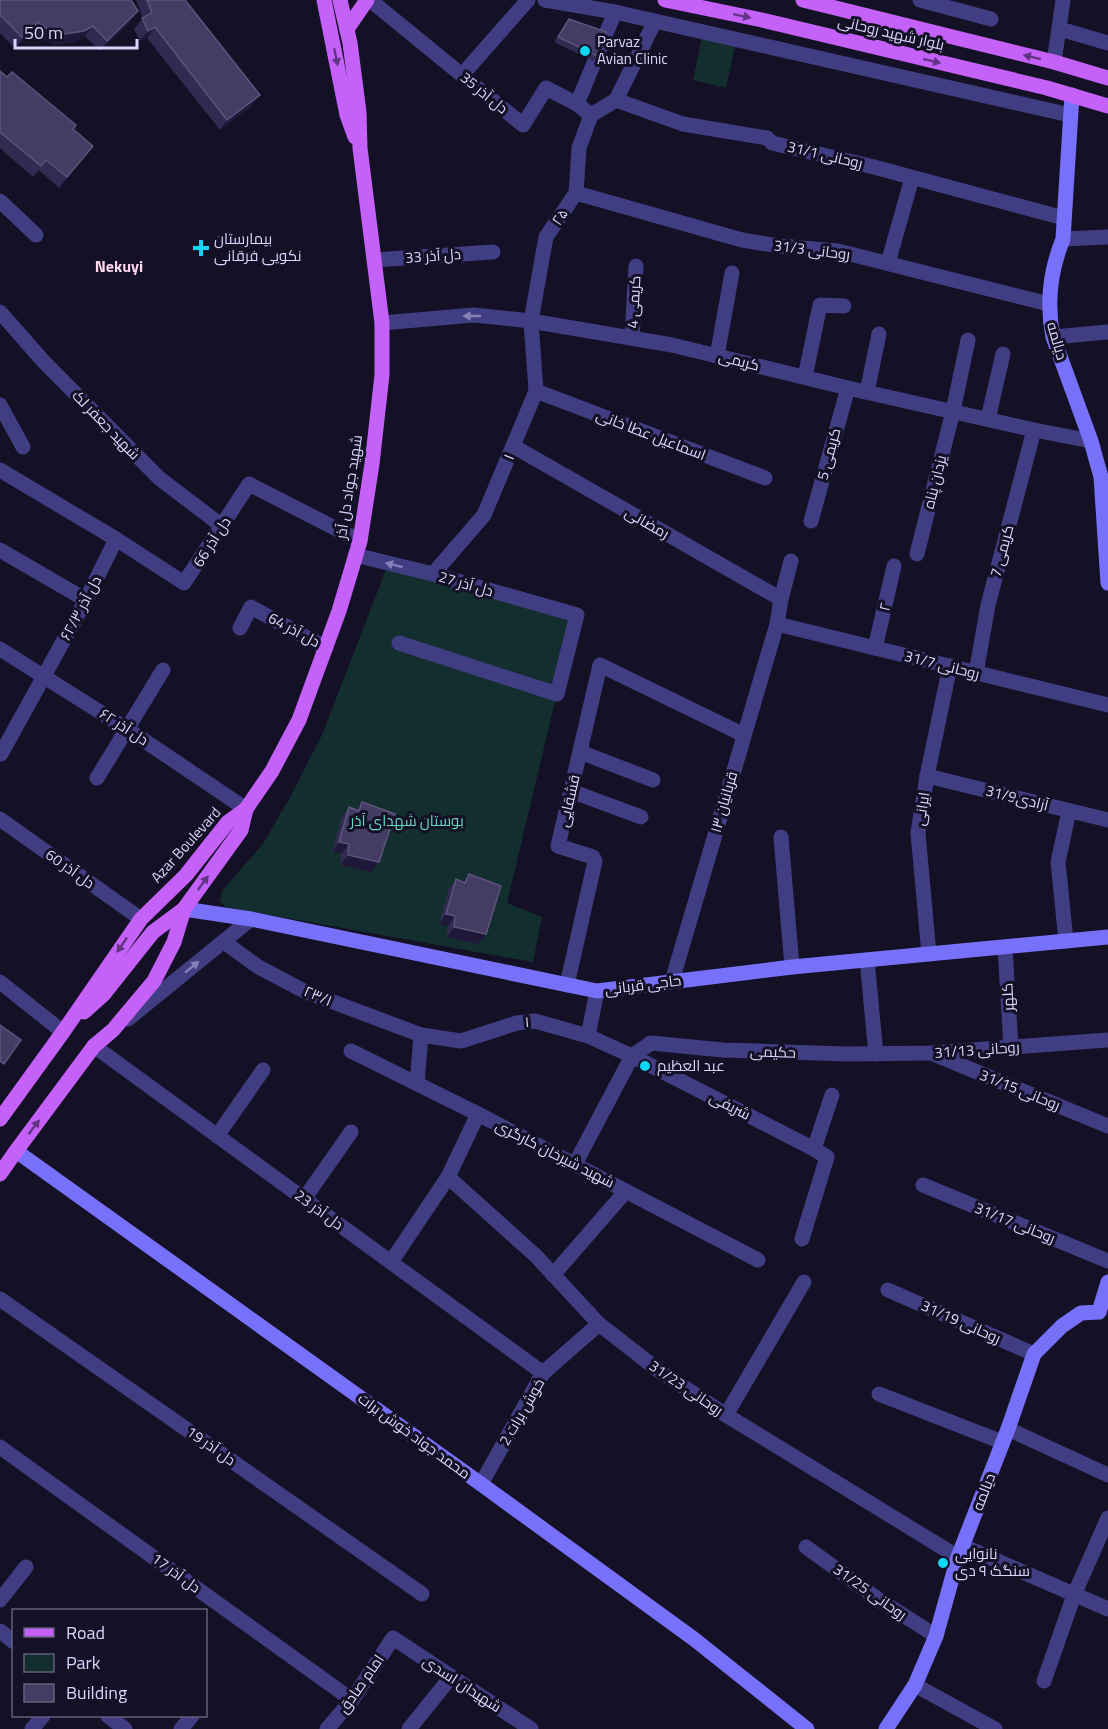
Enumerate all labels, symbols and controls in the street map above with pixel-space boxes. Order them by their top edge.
street label: بلوار شهید روحانی [836,9,947,56]
scale bar [15,12,136,50]
one-way arrow [733,12,752,21]
text: 50 m [24,19,63,46]
place label: Parvaz Avian Clinic [597,30,668,70]
marker: Parvaz Avian Clinic [578,44,592,58]
one-way arrow [331,48,341,67]
one-way arrow [1022,51,1041,61]
one-way arrow [923,57,942,66]
street label: دل آذر 35 [455,66,513,119]
street label: روحانی 31/1 [785,135,865,174]
street label: ۲۵ [546,204,574,230]
place label: بیمارستان نکویی فرقانی [214,227,302,267]
street label: روحانی 31/3 [773,233,852,266]
marker: بیمارستان نکویی فرقانی [192,239,210,257]
street label: دل آذر 33 [404,242,462,269]
district label: Nekuyi [95,254,143,278]
street label: کریمی 4 [621,275,646,329]
one-way arrow [463,311,482,321]
street label: دیالمه [1041,319,1074,363]
street label: کریمی [716,344,762,377]
street label: شهید جعفر لک [67,384,146,465]
street label: اسماعیل عطا خانی [593,403,709,466]
street label: کریمی 5 [811,425,846,482]
street label: شهید جواد دل آذر [329,433,368,542]
street label: ۱ [497,450,520,463]
street label: یزدان پناه [917,453,952,511]
street label: رمضانی [621,501,674,545]
street label: دل آذر 66 [187,512,236,571]
street label: کریمی 7 [984,522,1019,579]
one-way arrow [385,559,403,569]
street label: دل آذر 27 [436,565,496,602]
street label: دل آذر ۶۲/۳ [54,571,107,644]
street label: ۲ [872,600,897,613]
street label: دل آذر 64 [264,606,324,653]
street label: روحانی 31/7 [902,644,982,685]
street label: دل آذر ۶۲ [95,702,153,751]
street label: ۱۳ قربانیان [704,768,743,835]
street label: قشقایی [551,772,586,829]
street label: آزادی31/9 [983,779,1051,816]
street label: ایرانی [908,790,936,827]
street label: Azar Boulevard [145,802,226,888]
park label: بوستان شهدای آذر [349,809,464,832]
street label: دل آذر 60 [41,843,100,894]
one-way arrow [197,875,209,891]
one-way arrow [117,937,128,954]
one-way arrow [184,961,200,974]
street label: حاجی قربانی [603,968,683,1001]
street label: ۲۳/۱ [300,979,336,1012]
street label: کلهر [995,982,1020,1013]
street label: ۱ [524,1010,530,1033]
street label: روحانی 31/13 [934,1035,1020,1064]
street label: حکیمی [750,1039,796,1064]
place label: عبد العظيم [657,1054,725,1077]
marker: عبد العظيم [638,1059,652,1073]
street label: روحانی 31/15 [976,1063,1064,1116]
street label: شریفی [706,1085,755,1126]
street label: شهید شیرخان کارگری [492,1114,619,1194]
one-way arrow [28,1119,40,1135]
street label: دل آذر 23 [290,1184,349,1235]
street label: روحانی 31/17 [971,1196,1059,1249]
street label: روحانی 31/19 [918,1294,1005,1349]
street label: روحانی 31/23 [645,1354,728,1421]
street label: خوش برات 2 [493,1374,550,1450]
street label: محمد جواد خوش برات [353,1387,475,1484]
street label: دل آذر 19 [182,1420,241,1471]
street label: دیالمه [966,1470,1001,1514]
place label: نانوایی سنگک ۹ دی [955,1542,1030,1582]
street label: دل آذر 17 [147,1547,206,1598]
marker: نانوایی سنگک ۹ دی [936,1556,950,1570]
street label: روحانی 31/25 [829,1558,912,1625]
legend [12,1609,207,1717]
text: Road [66,1619,105,1646]
text: Park [66,1649,101,1676]
street label: امام صادق [332,1649,389,1718]
street label: شهیدان اسدی [418,1649,506,1718]
text: Building [66,1679,127,1706]

